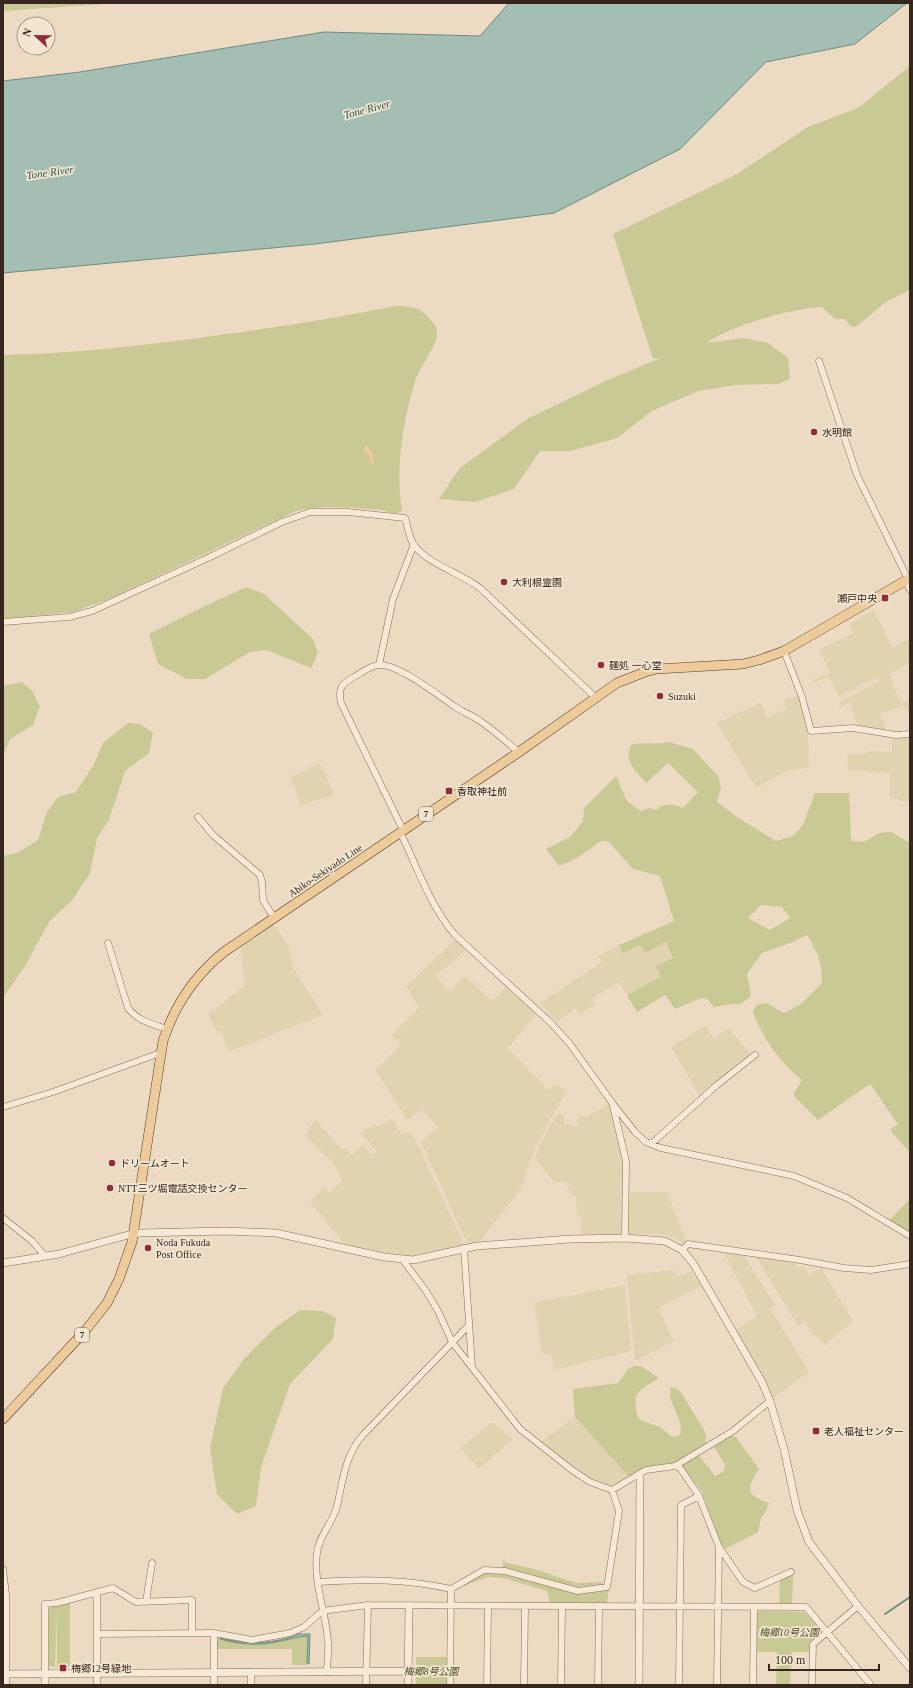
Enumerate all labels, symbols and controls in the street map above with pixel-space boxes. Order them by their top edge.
north arrow [16,16,56,56]
text: N [20,26,34,38]
water label: Tone River [342,97,392,121]
water label: Tone River [26,163,75,181]
marker: 水明館 [809,427,819,437]
place label: 水明館 [822,427,852,438]
marker: 大利根霊園 [499,577,509,587]
place label: 大利根霊園 [512,577,562,588]
place label: 瀬戸中央 [837,593,878,604]
marker: 瀬戸中央 [880,593,890,603]
marker: 麺処 一心堂 [596,660,606,670]
place label: 麺処 一心堂 [609,660,662,671]
marker: Suzuki [655,691,665,701]
place label: Suzuki [668,691,696,702]
marker: 香取神社前 [444,786,454,796]
place label: 香取神社前 [457,786,507,797]
road number: 7 [419,807,433,821]
street label: Abiko-Sekiyado Line [286,841,365,899]
marker: ドリームオート [107,1158,117,1168]
place label: ドリームオート [120,1158,190,1169]
marker: NTT三ツ堀電話交換センター [105,1183,115,1193]
place label: NTT三ツ堀電話交換センター [118,1183,247,1194]
place label: Noda Fukuda Post Office [156,1237,211,1260]
marker: Noda Fukuda Post Office [143,1243,153,1253]
road number: 7 [75,1328,89,1342]
marker: 老人福祉センター [811,1426,821,1436]
place label: 老人福祉センター [824,1426,904,1437]
park label: 梅郷10号公園 [759,1627,821,1638]
scale bar [769,1646,879,1672]
text: 100 m [775,1653,806,1667]
marker: 梅郷12号緑地 [58,1663,68,1673]
place label: 梅郷12号緑地 [71,1663,132,1674]
park label: 梅郷8号公園 [404,1666,460,1677]

